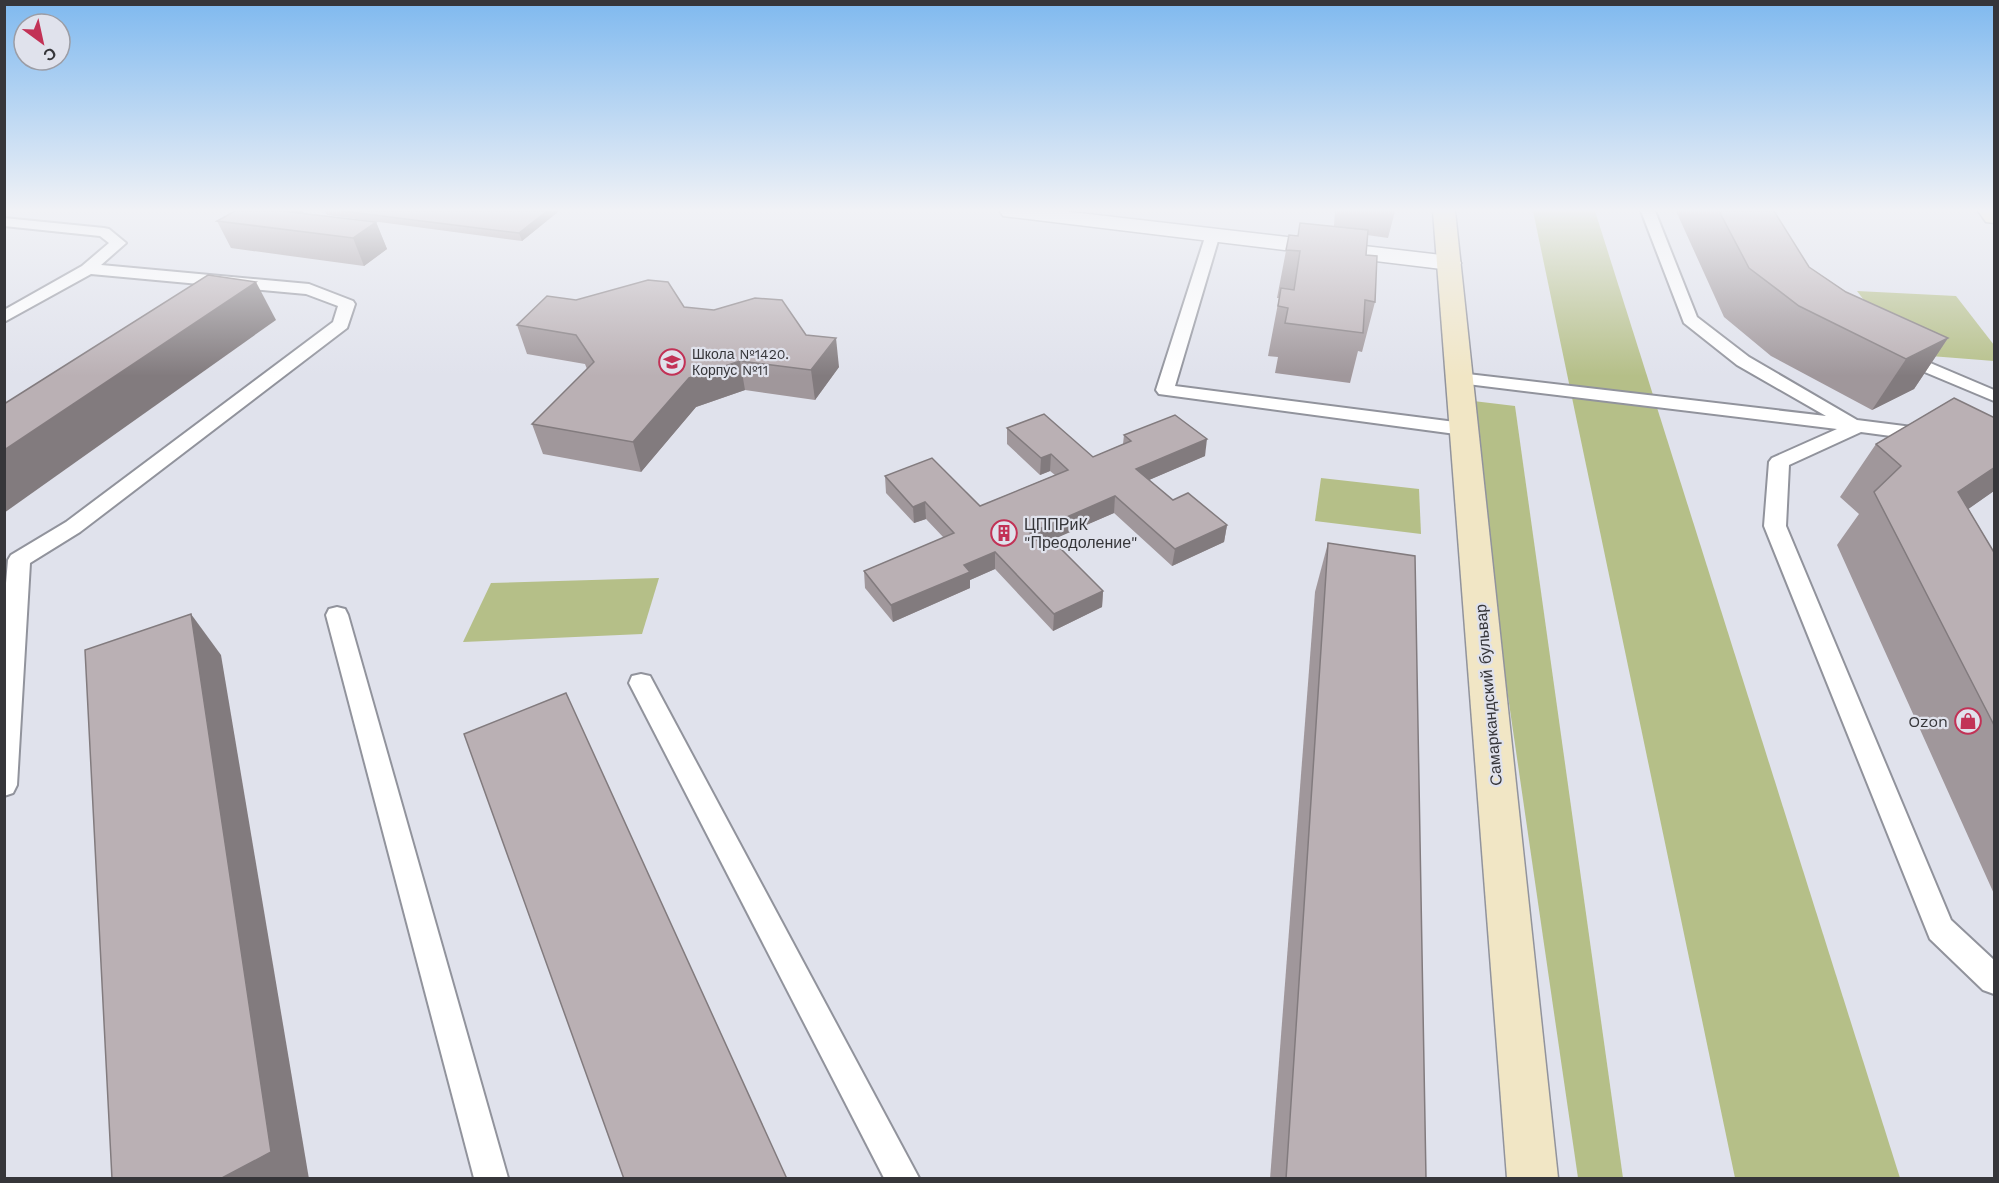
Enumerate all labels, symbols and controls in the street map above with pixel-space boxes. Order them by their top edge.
north arrow [12,12,72,72]
text: С [40,43,60,66]
place label: Школа №1420. Корпус №11 [692,346,789,378]
school or university icon: Школа №1420. Корпус №11 [657,347,687,377]
place label: ЦППРиК "Преодоление" [1024,515,1138,552]
building icon: ЦППРиК "Преодоление" [989,518,1019,548]
street label: Самаркандский бульвар [1471,603,1506,787]
shop icon: Ozon [1953,706,1983,736]
place label: Ozon [1908,712,1948,731]

